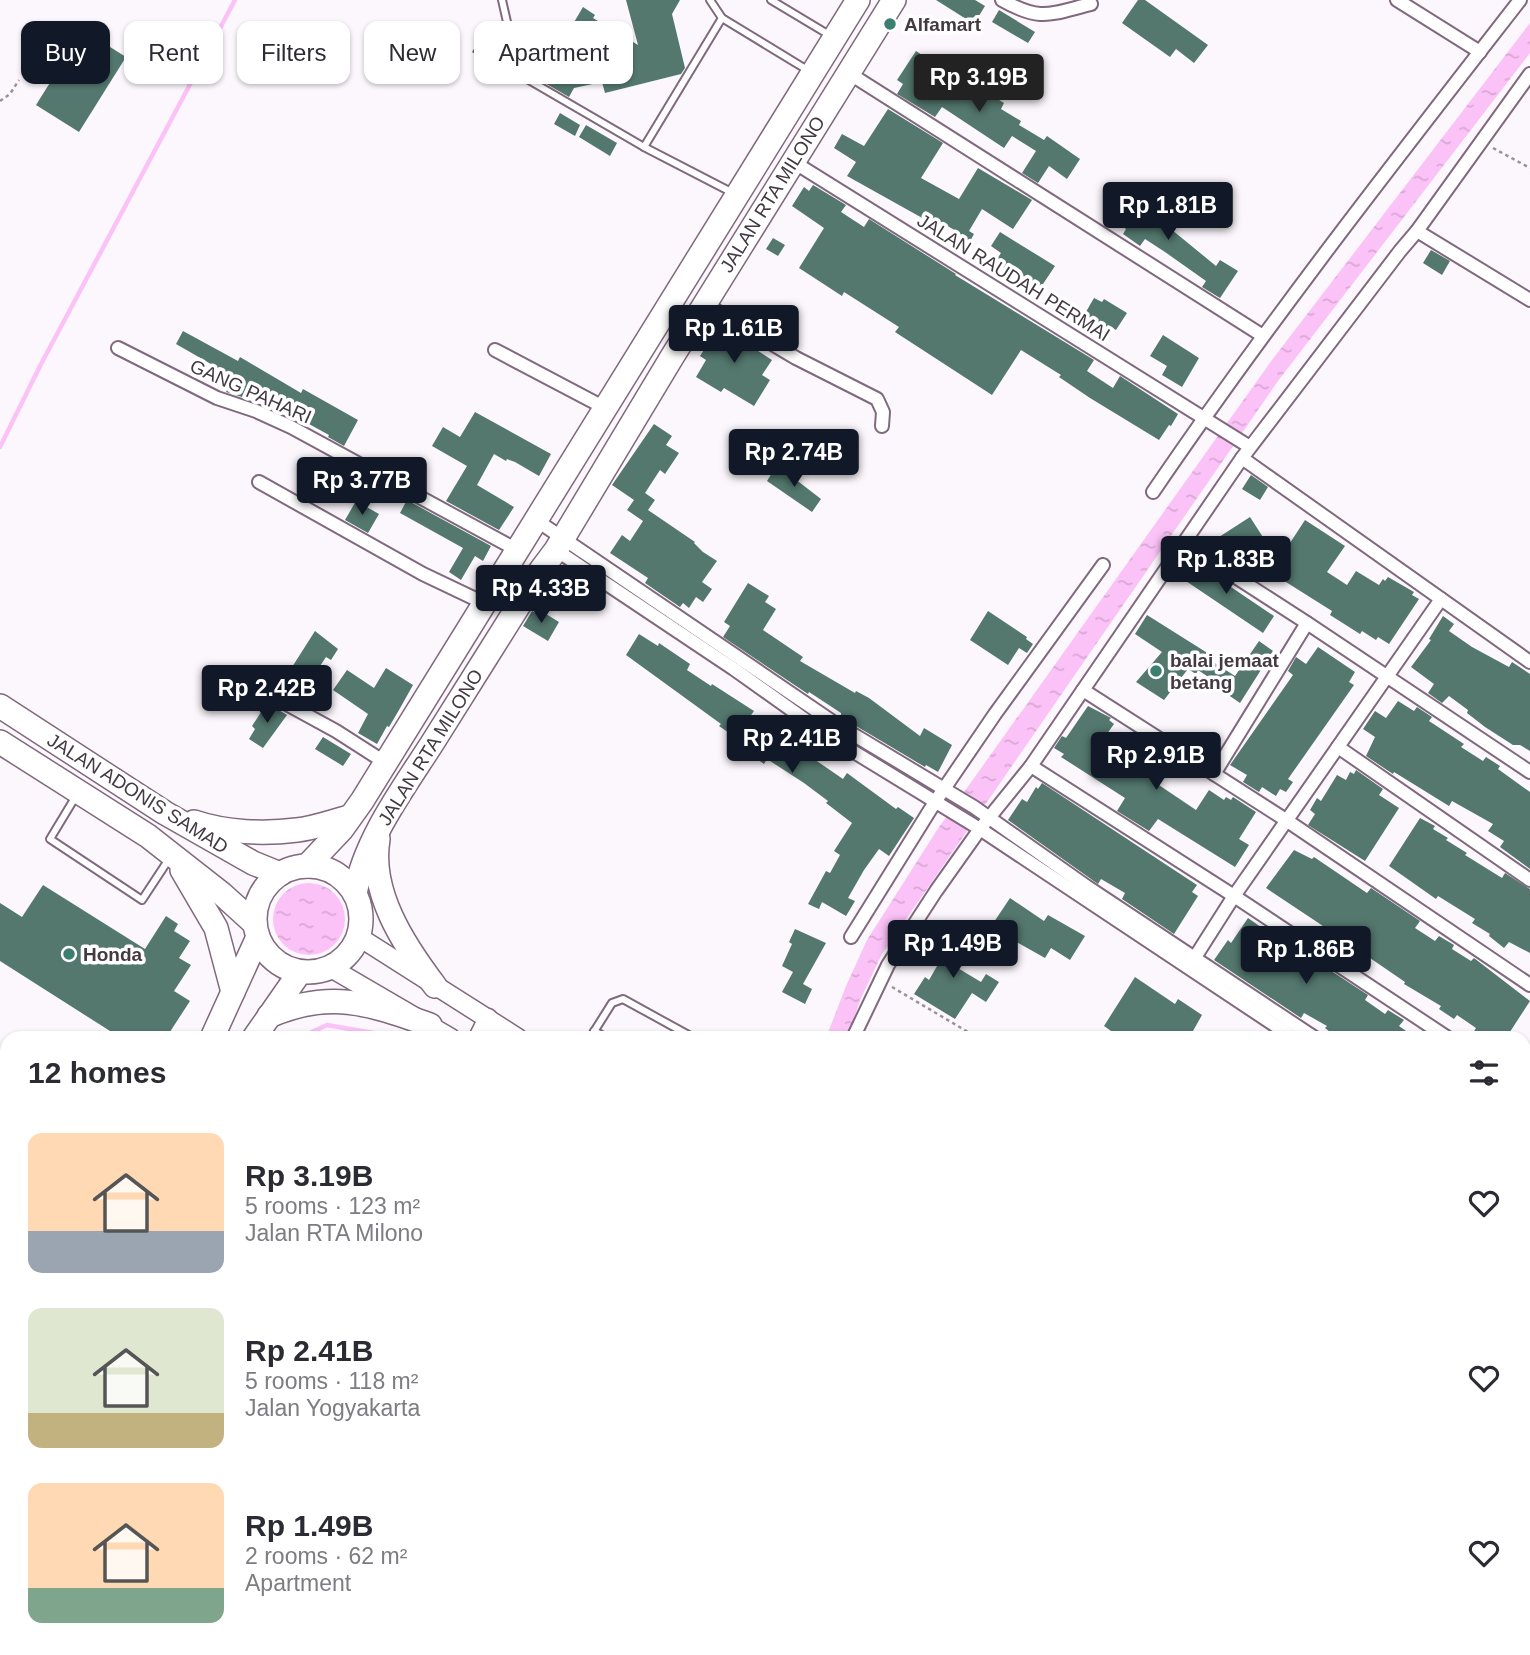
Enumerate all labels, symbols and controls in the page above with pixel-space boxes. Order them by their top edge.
place label: Alfamart [904,14,982,35]
marker: Alfamart [882,16,898,32]
chip: Buy [21,21,110,84]
chip: Rent [124,21,223,84]
chip: Filters [237,21,350,84]
chip: New [364,21,460,84]
chip: Apartment [474,21,633,84]
pin: Rp 3.19B [907,54,1051,114]
text: Rp 3.19B [930,64,1028,90]
street label: JALAN RTA MILONO [716,112,829,276]
pin: Rp 1.81B [1096,182,1240,242]
text: Rp 1.81B [1119,192,1217,218]
street label: JALAN RAUDAH PERMAI [914,209,1114,345]
pin: Rp 1.61B [662,306,806,365]
text: Rp 1.61B [685,315,783,341]
street label: GANG PAHARI [187,355,315,428]
pin: Rp 2.74B [722,430,866,489]
text: Rp 2.74B [745,439,843,465]
pin: Rp 3.77B [290,458,434,517]
text: Rp 3.77B [313,467,411,493]
pin: Rp 1.83B [1154,536,1298,596]
text: Rp 1.83B [1177,546,1275,572]
pin: Rp 4.33B [469,566,613,625]
text: Rp 4.33B [492,575,590,601]
place label: balai jemaat betang [1170,650,1279,693]
marker: balai jemaat betang [1148,663,1164,679]
street label: JALAN RTA MILONO [374,665,487,829]
pin: Rp 2.42B [195,666,339,725]
text: Rp 2.42B [218,675,316,701]
pin: Rp 2.41B [720,716,864,775]
text: Rp 2.41B [743,725,841,751]
street label: JALAN ADONIS SAMAD [44,729,232,858]
pin: Rp 2.91B [1084,732,1228,792]
text: Rp 2.91B [1107,742,1205,768]
pin: Rp 1.49B [881,920,1025,980]
pin: Rp 1.86B [1234,926,1378,986]
text: Rp 1.49B [904,930,1002,956]
text: Rp 1.86B [1257,936,1355,962]
place label: Honda [83,944,143,965]
marker: Honda [61,946,77,962]
icon: filters [1465,1054,1503,1092]
text: 12 homes [28,1056,166,1089]
text: Rp 3.19B [245,1159,373,1192]
icon: home [84,1161,168,1245]
icon: heart [1465,1184,1503,1222]
text: 5 rooms · 123 m² [245,1193,420,1219]
text: Jalan RTA Milono [245,1220,423,1246]
text: Rp 2.41B [245,1334,373,1367]
icon: home [84,1336,168,1420]
icon: heart [1465,1359,1503,1397]
text: 5 rooms · 118 m² [245,1368,418,1394]
text: Jalan Yogyakarta [245,1395,420,1421]
text: Rp 1.49B [245,1509,373,1542]
icon: home [84,1511,168,1595]
icon: heart [1465,1534,1503,1572]
text: 2 rooms · 62 m² [245,1543,407,1569]
text: Apartment [245,1570,351,1596]

